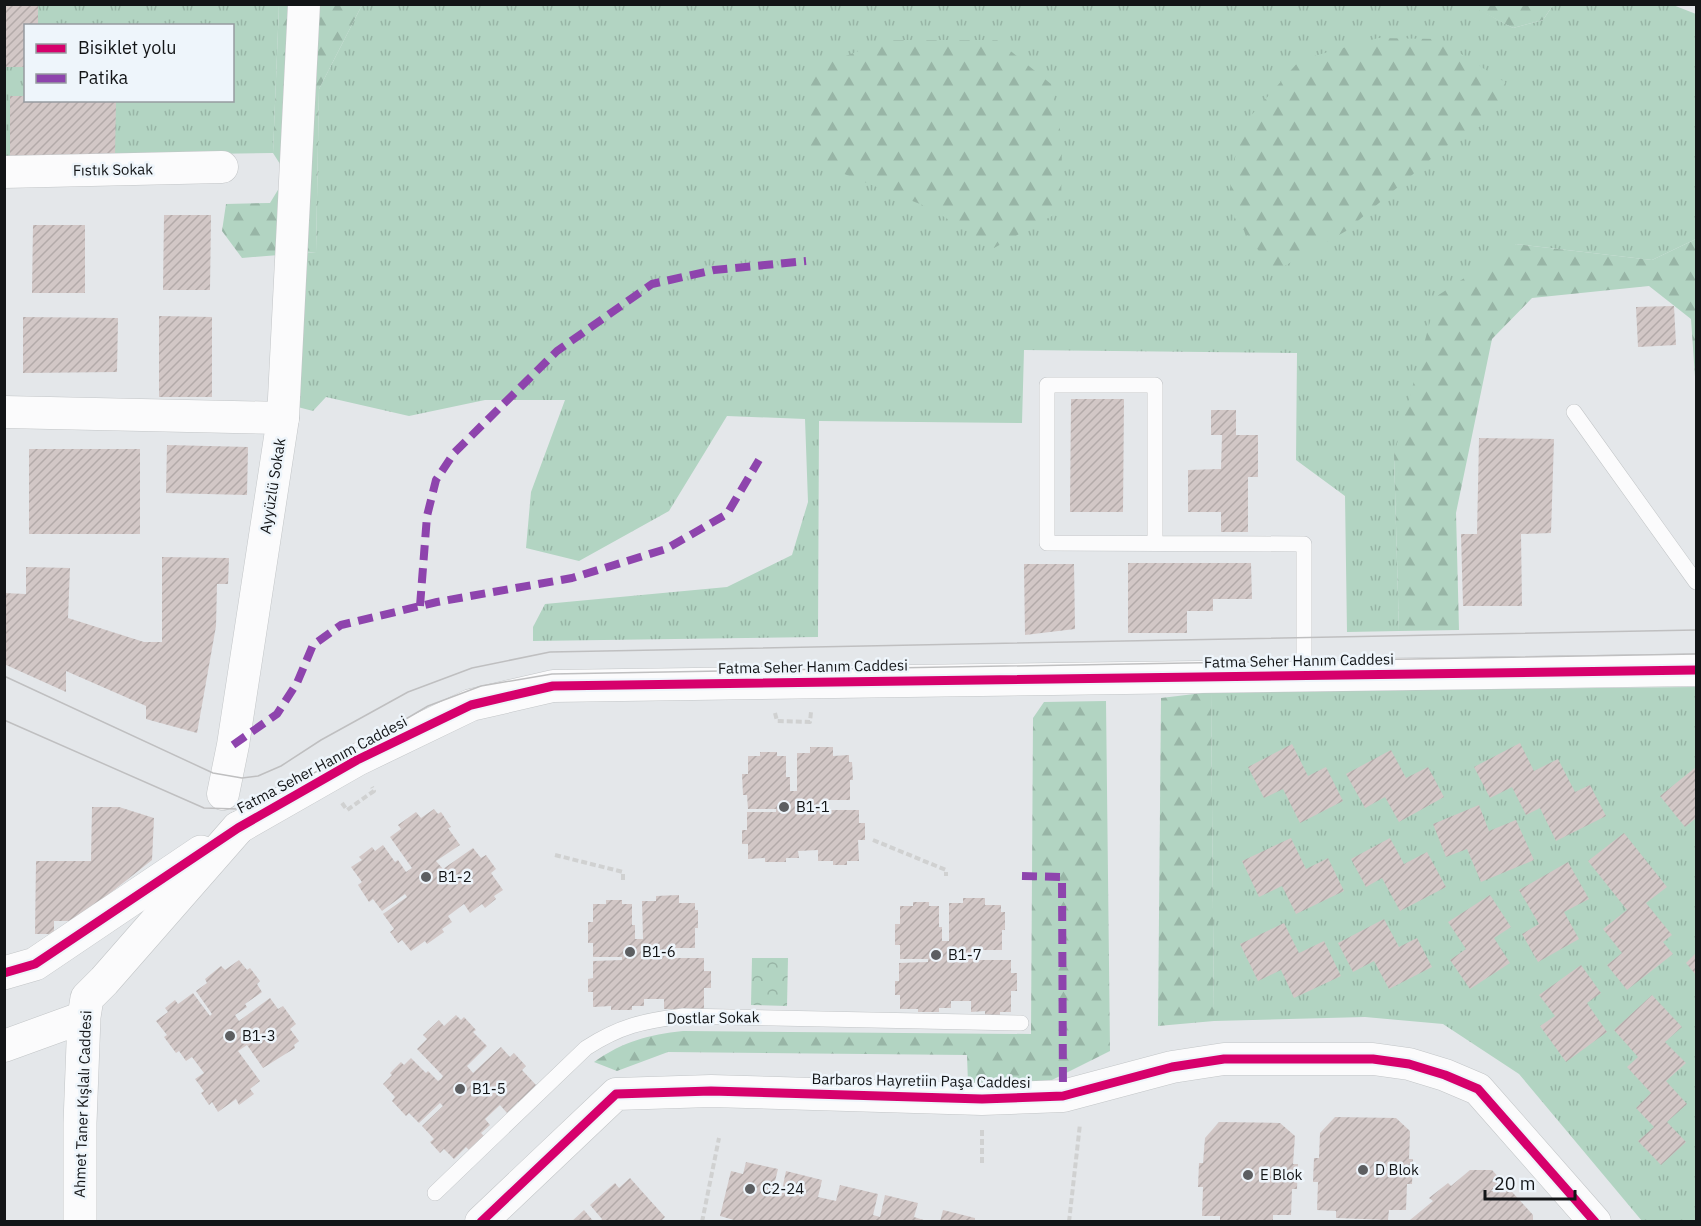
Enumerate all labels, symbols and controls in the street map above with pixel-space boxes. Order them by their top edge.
legend [24,24,234,102]
text: Bisiklet yolu [78,36,176,59]
text: Patika [78,66,129,89]
street label: Fıstık Sokak [73,159,153,180]
street label: Ayyüzlü Sokak [256,437,289,535]
street label: Fatma Seher Hanım Caddesi [1204,649,1394,672]
street label: Fatma Seher Hanım Caddesi [718,655,908,678]
street label: Fatma Seher Hanım Caddesi [233,712,410,818]
place label: B1-1 [796,797,830,816]
marker: B1-1 [777,800,791,814]
place label: B1-2 [438,867,472,886]
marker: B1-2 [419,870,433,884]
place label: B1-6 [642,942,676,961]
marker: B1-6 [623,945,637,959]
place label: B1-7 [948,945,982,964]
marker: B1-7 [929,948,943,962]
street label: Dostlar Sokak [666,1007,760,1028]
street label: Ahmet Taner Kışlalı Caddesi [70,1010,95,1198]
place label: B1-3 [242,1026,276,1045]
marker: B1-3 [223,1029,237,1043]
street label: Barbaros Hayretiin Paşa Caddesi [811,1069,1031,1092]
place label: B1-5 [472,1079,506,1098]
marker: B1-5 [453,1082,467,1096]
place label: D Blok [1375,1160,1419,1179]
marker: D Blok [1356,1163,1370,1177]
scale bar [1485,1163,1575,1201]
place label: E Blok [1260,1165,1303,1184]
marker: E Blok [1241,1168,1255,1182]
text: 20 m [1494,1172,1536,1195]
place label: C2-24 [762,1179,804,1198]
marker: C2-24 [743,1182,757,1196]

